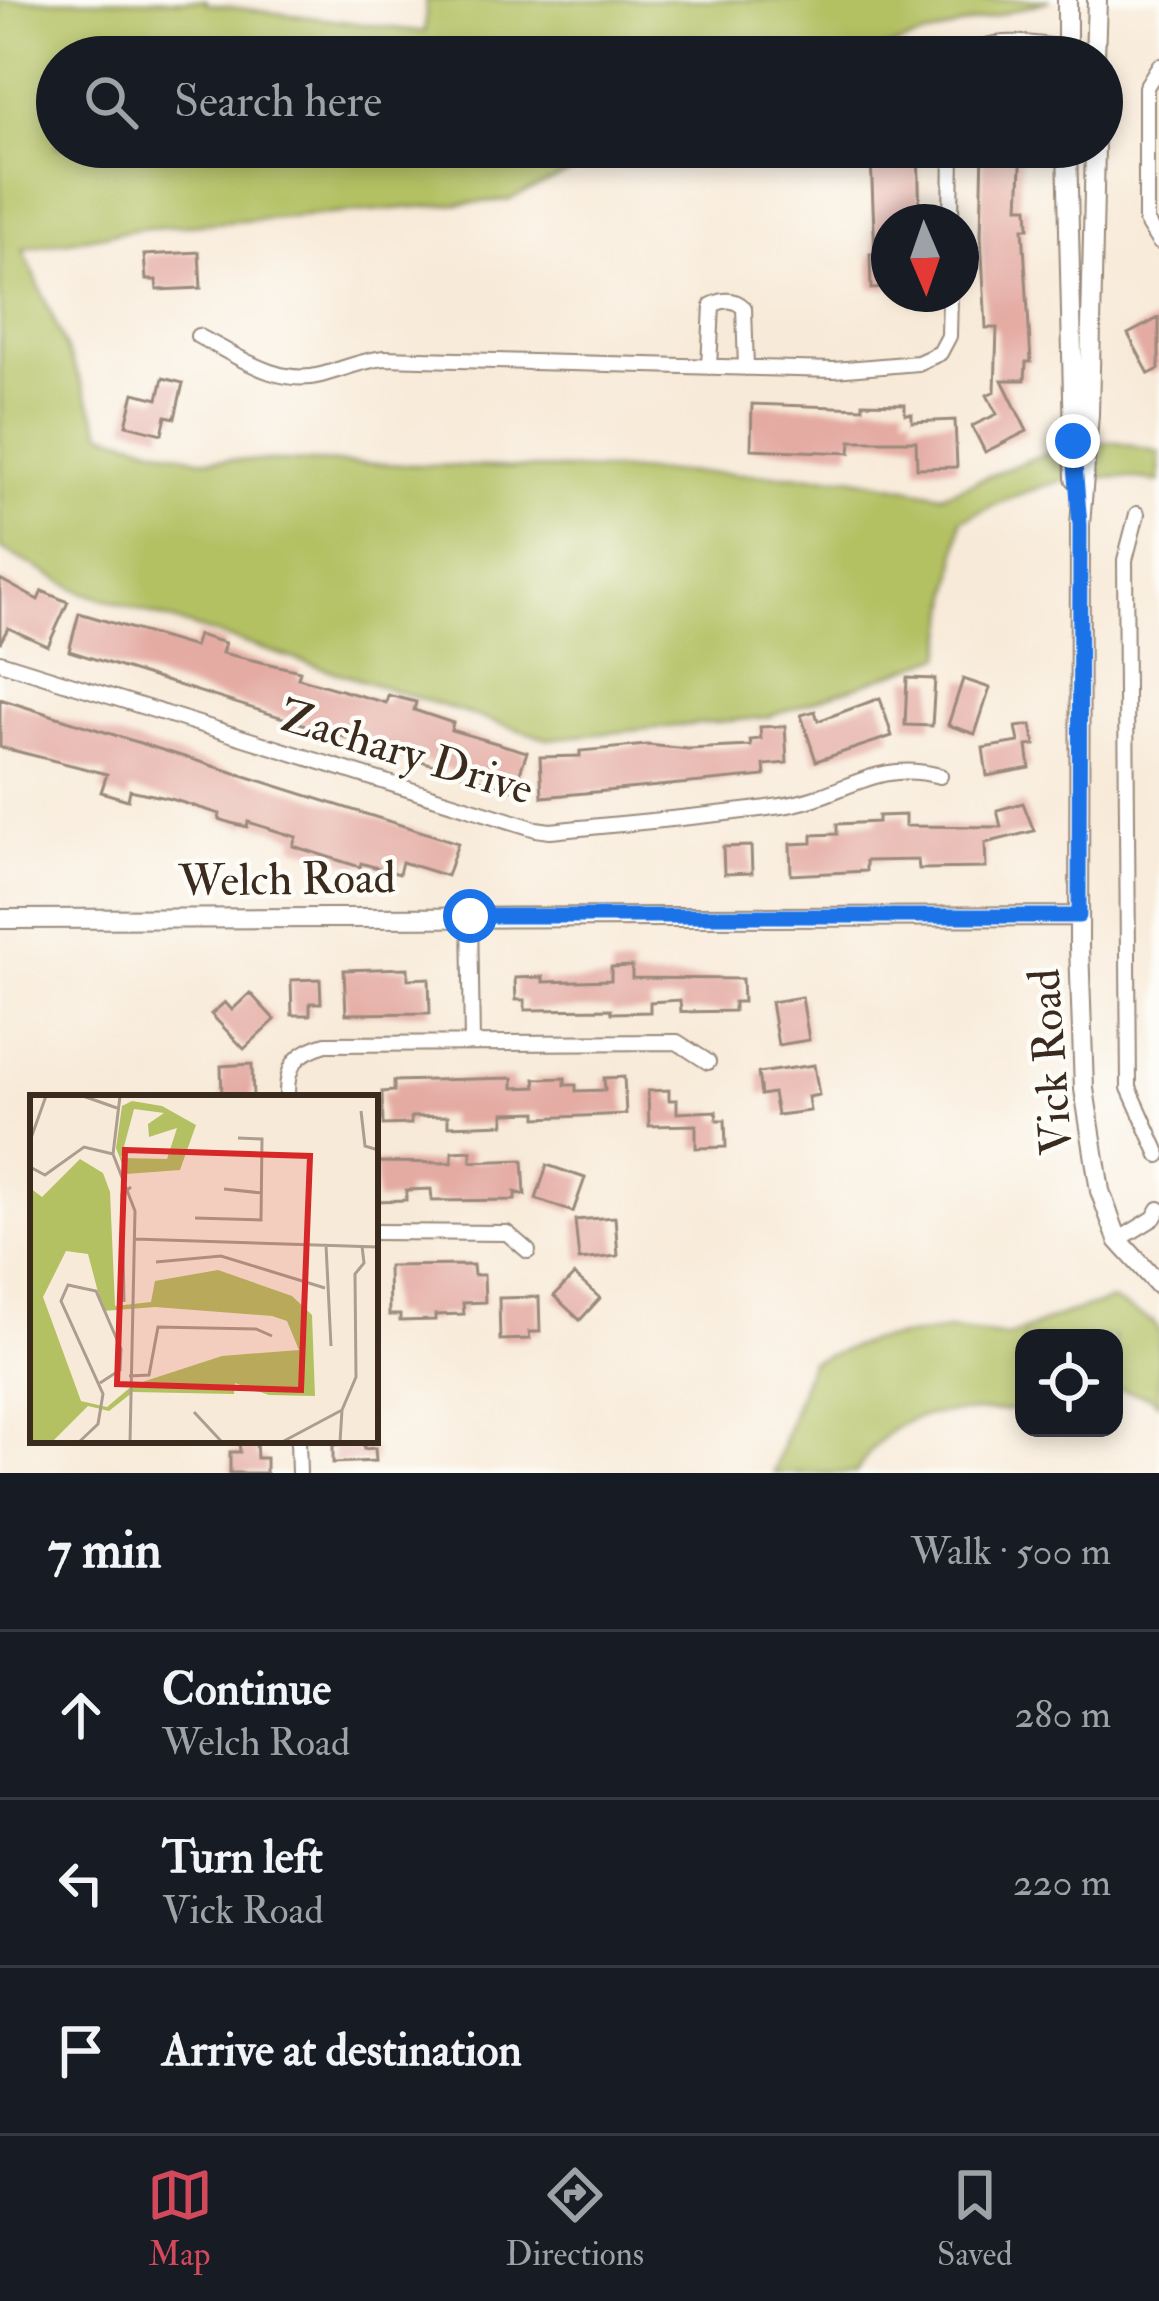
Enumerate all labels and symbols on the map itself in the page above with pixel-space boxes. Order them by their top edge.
north arrow [871,204,979,312]
route end [1046,414,1100,468]
street label: Zachary Drive [273,688,540,818]
street label: Welch Road [177,850,396,910]
route start [443,889,497,943]
street label: Vick Road [1017,967,1085,1157]
inset map [30,1095,378,1443]

